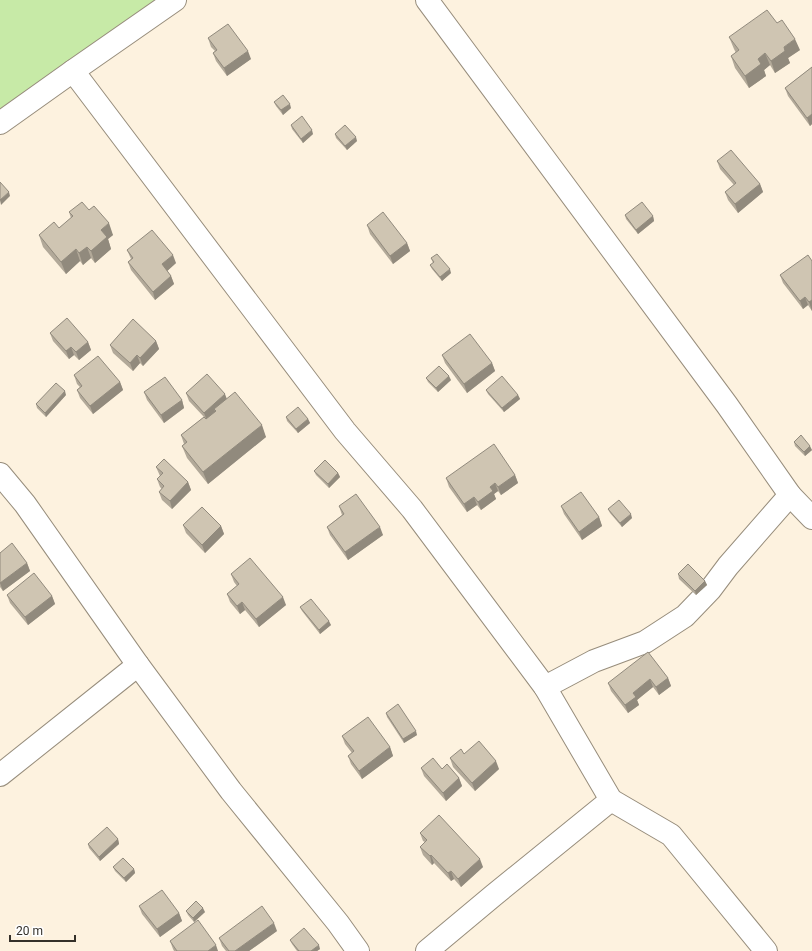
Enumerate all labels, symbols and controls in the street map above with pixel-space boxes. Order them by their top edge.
scale bar [10,917,75,943]
text: 20 m [16,924,43,938]

